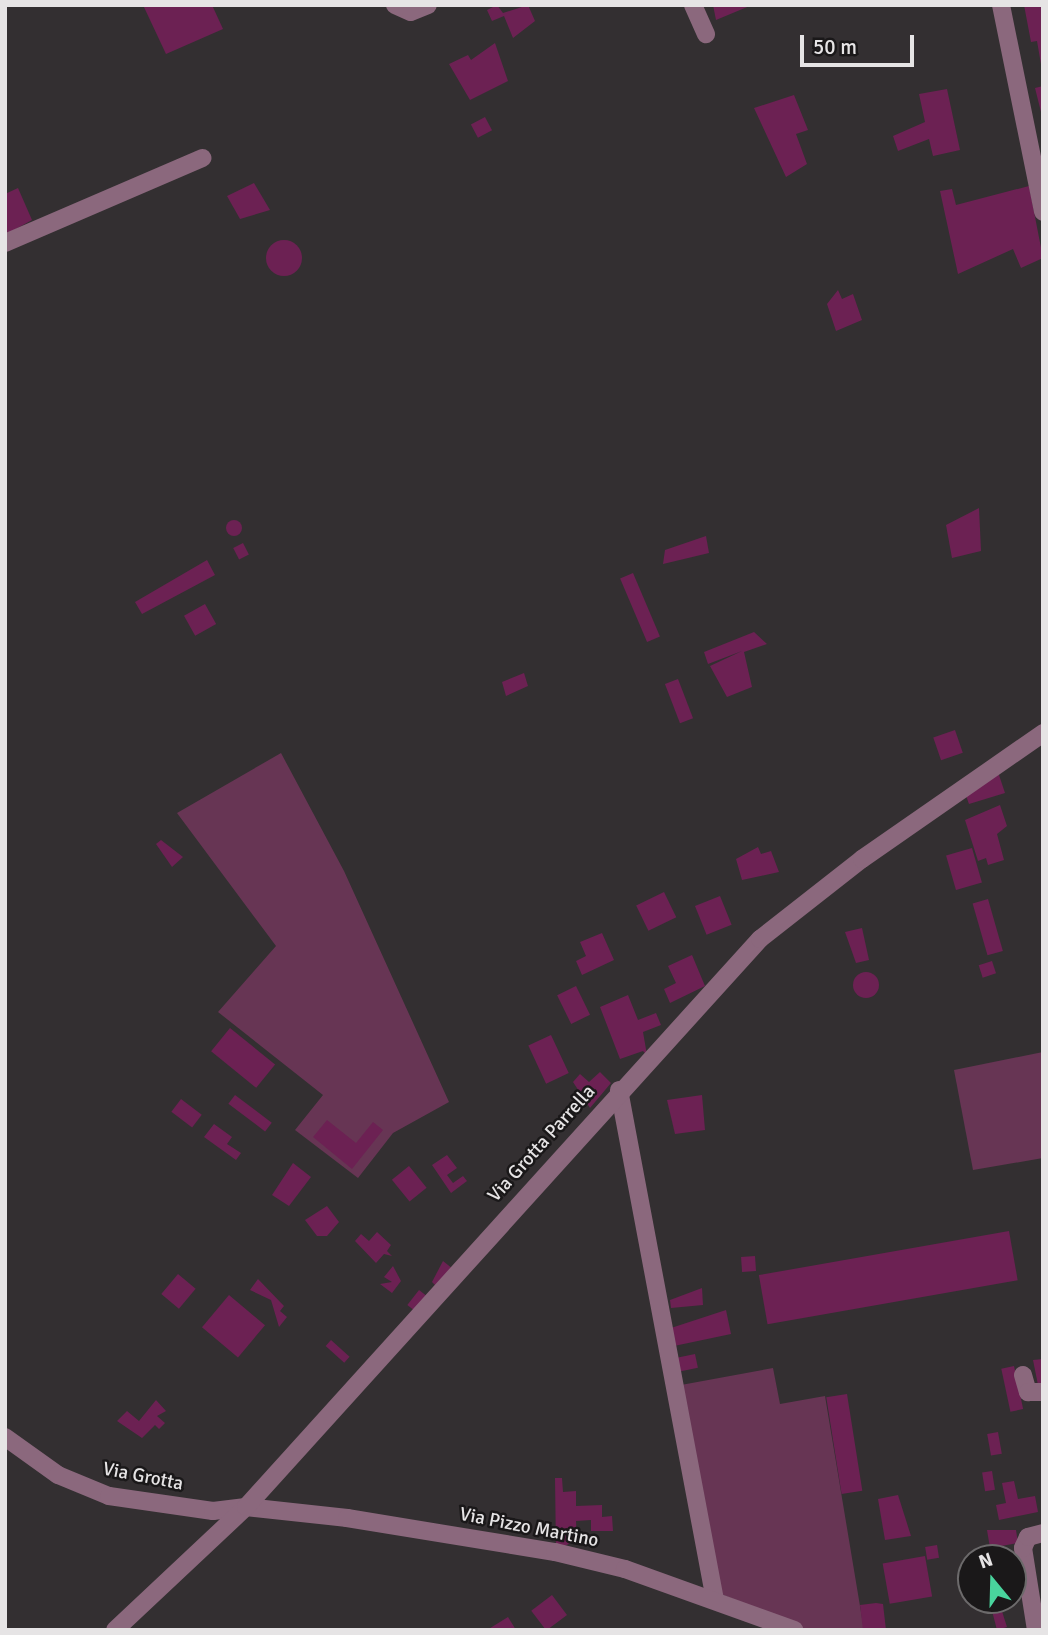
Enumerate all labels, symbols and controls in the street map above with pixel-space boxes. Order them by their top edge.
scale bar [803,21,917,65]
text: 50 m [813,34,857,60]
street label: Via Grotta Parrella [484,1081,600,1207]
street label: Via Grotta [101,1458,185,1496]
street label: Via Pizzo Martino [458,1503,600,1553]
north arrow [957,1544,1027,1614]
text: N [976,1548,996,1575]

